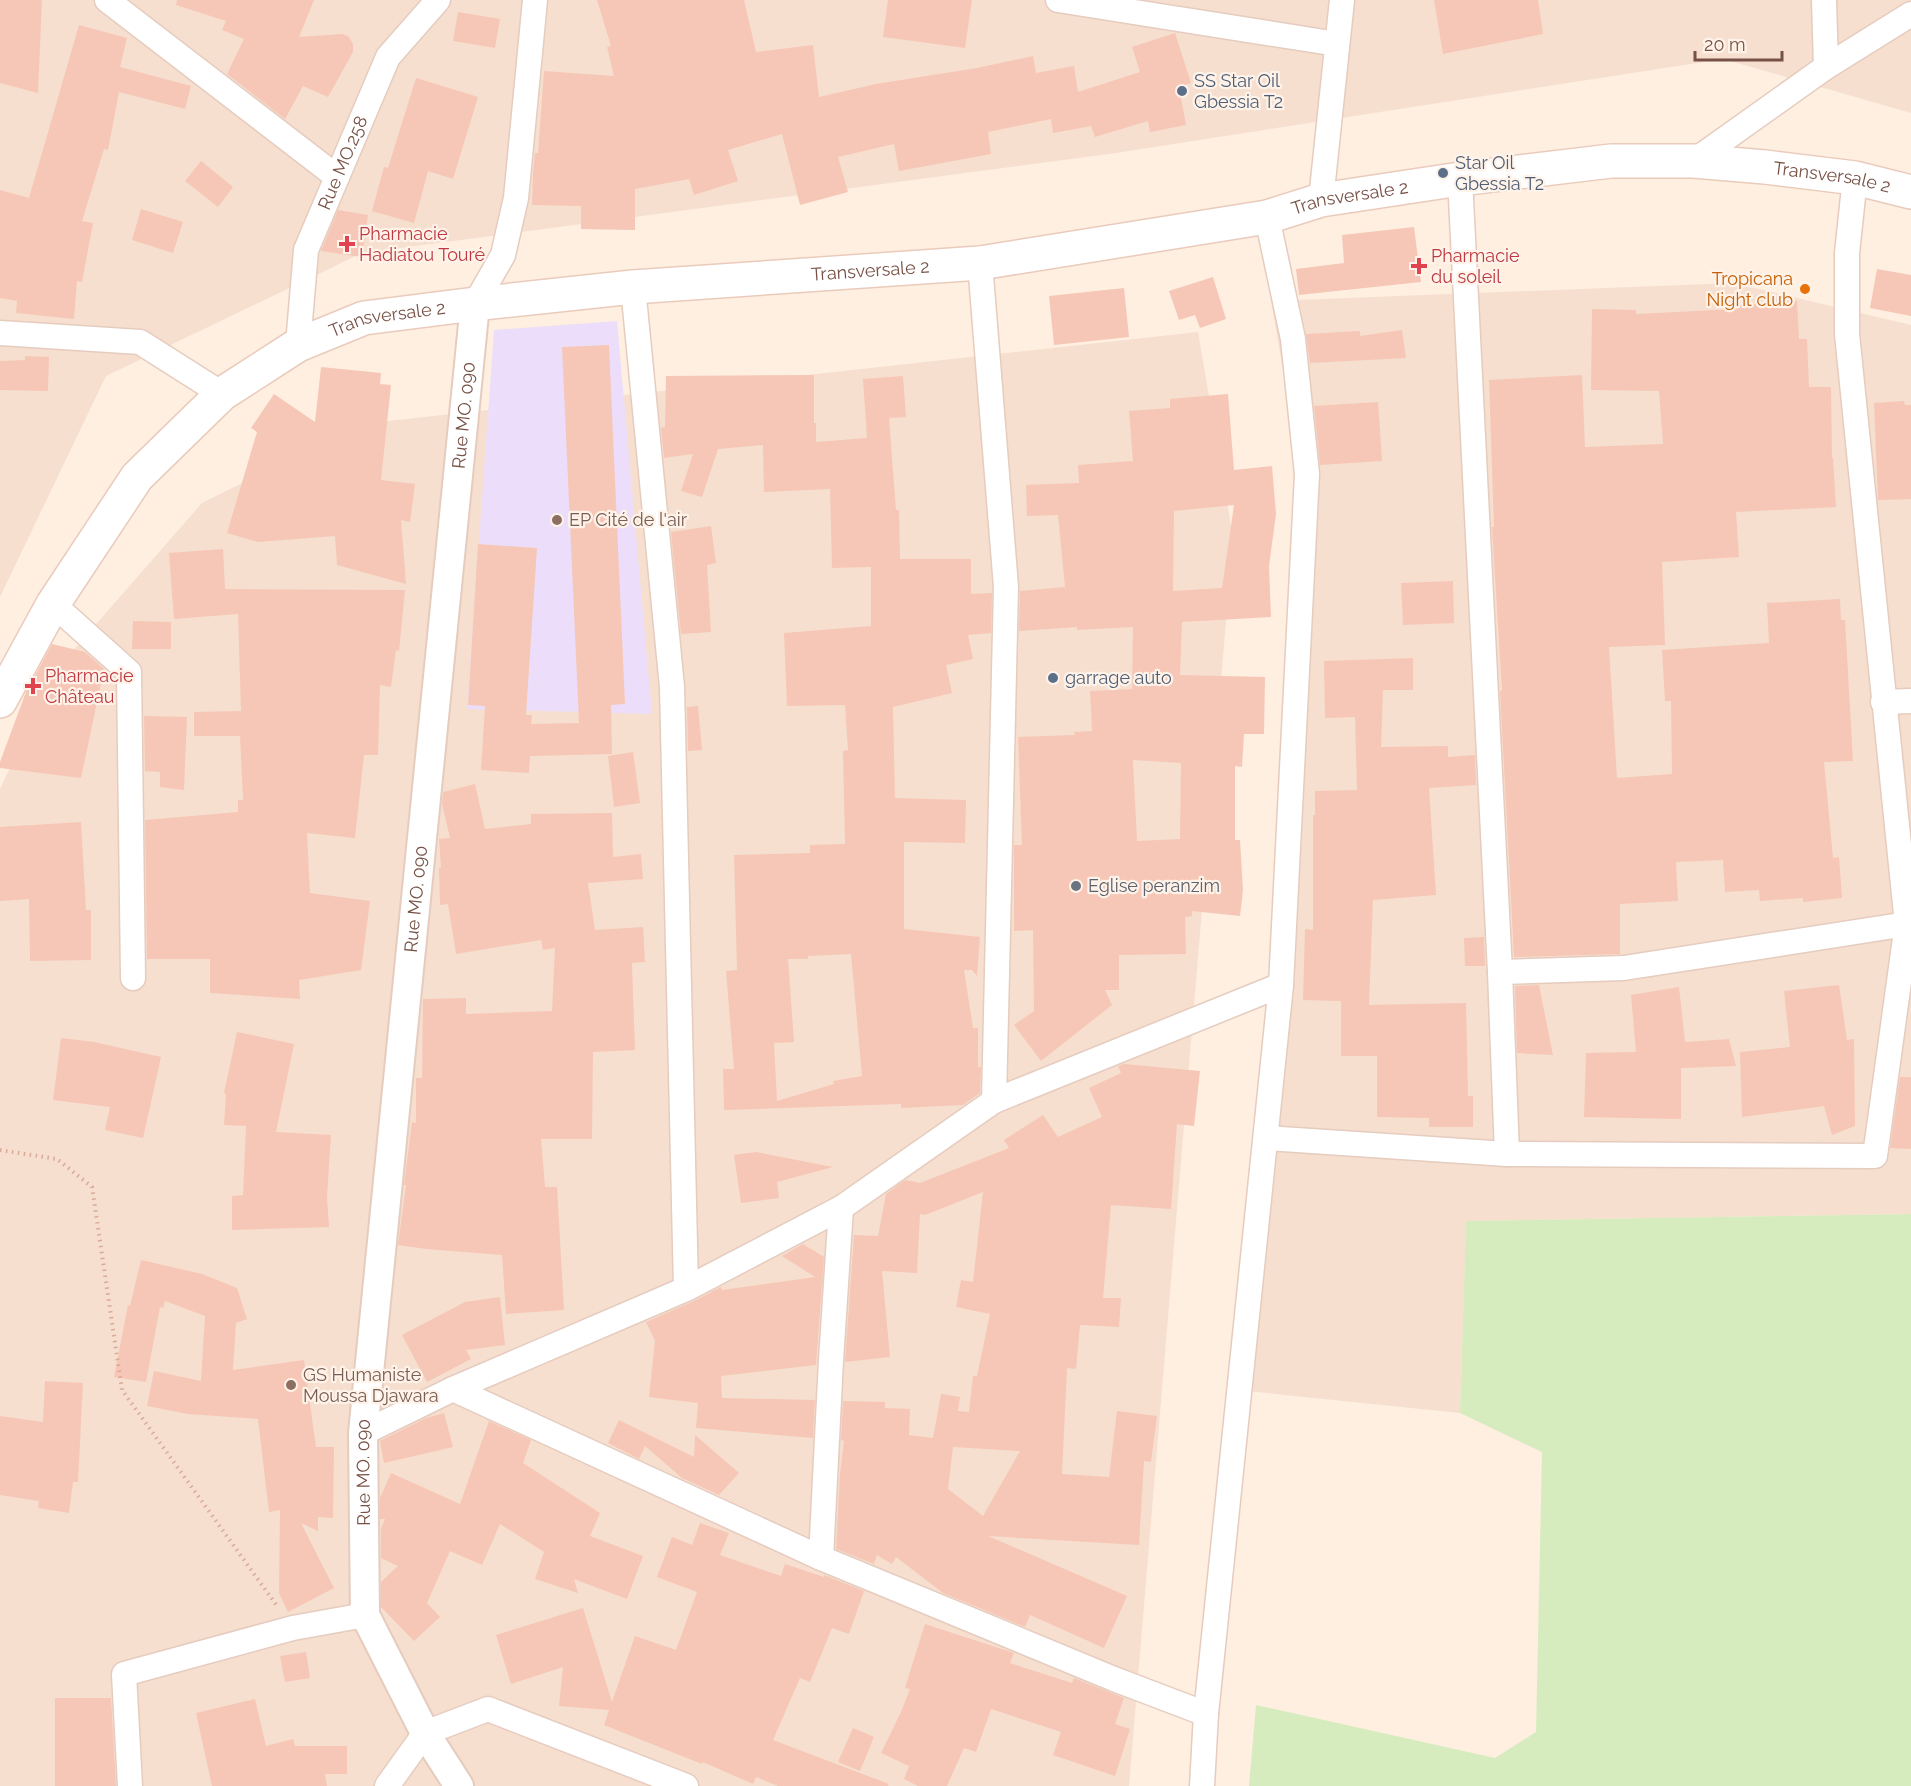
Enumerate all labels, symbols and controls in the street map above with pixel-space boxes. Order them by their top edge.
scale bar [1695,24,1782,62]
text: 20 m [1704,34,1746,55]
place label: SS Star Oil Gbessia T2 [1194,70,1283,112]
marker: SS Star Oil Gbessia T2 [1175,84,1189,98]
street label: Rue MO.258 [313,113,372,213]
place label: Star Oil Gbessia T2 [1455,152,1544,194]
street label: Transversale 2 [1772,157,1893,197]
marker: Star Oil Gbessia T2 [1436,166,1450,180]
street label: Transversale 2 [1289,176,1410,219]
place label: Pharmacie Hadiatou Touré [359,223,486,265]
marker: Pharmacie Hadiatou Touré [340,237,354,251]
place label: Pharmacie du soleil [1431,245,1520,287]
street label: Transversale 2 [810,256,930,285]
marker: Pharmacie du soleil [1412,259,1426,273]
place label: Tropicana Night club [1706,268,1793,310]
marker: Tropicana Night club [1798,282,1812,296]
street label: Transversale 2 [326,297,447,341]
street label: Rue MO. 090 [448,361,479,470]
place label: EP Cité de l'air [569,509,688,530]
marker: EP Cité de l'air [550,513,564,527]
place label: Pharmacie Château [45,665,134,707]
place label: garrage auto [1065,667,1172,688]
marker: garrage auto [1046,671,1060,685]
marker: Pharmacie Château [26,679,40,693]
street label: Rue MO. 090 [400,845,431,953]
place label: Eglise peranzim [1088,875,1220,896]
marker: Eglise peranzim [1069,879,1083,893]
place label: GS Humaniste Moussa Djawara [303,1364,439,1406]
marker: GS Humaniste Moussa Djawara [284,1378,298,1392]
street label: Rue MO. 090 [352,1418,374,1526]

